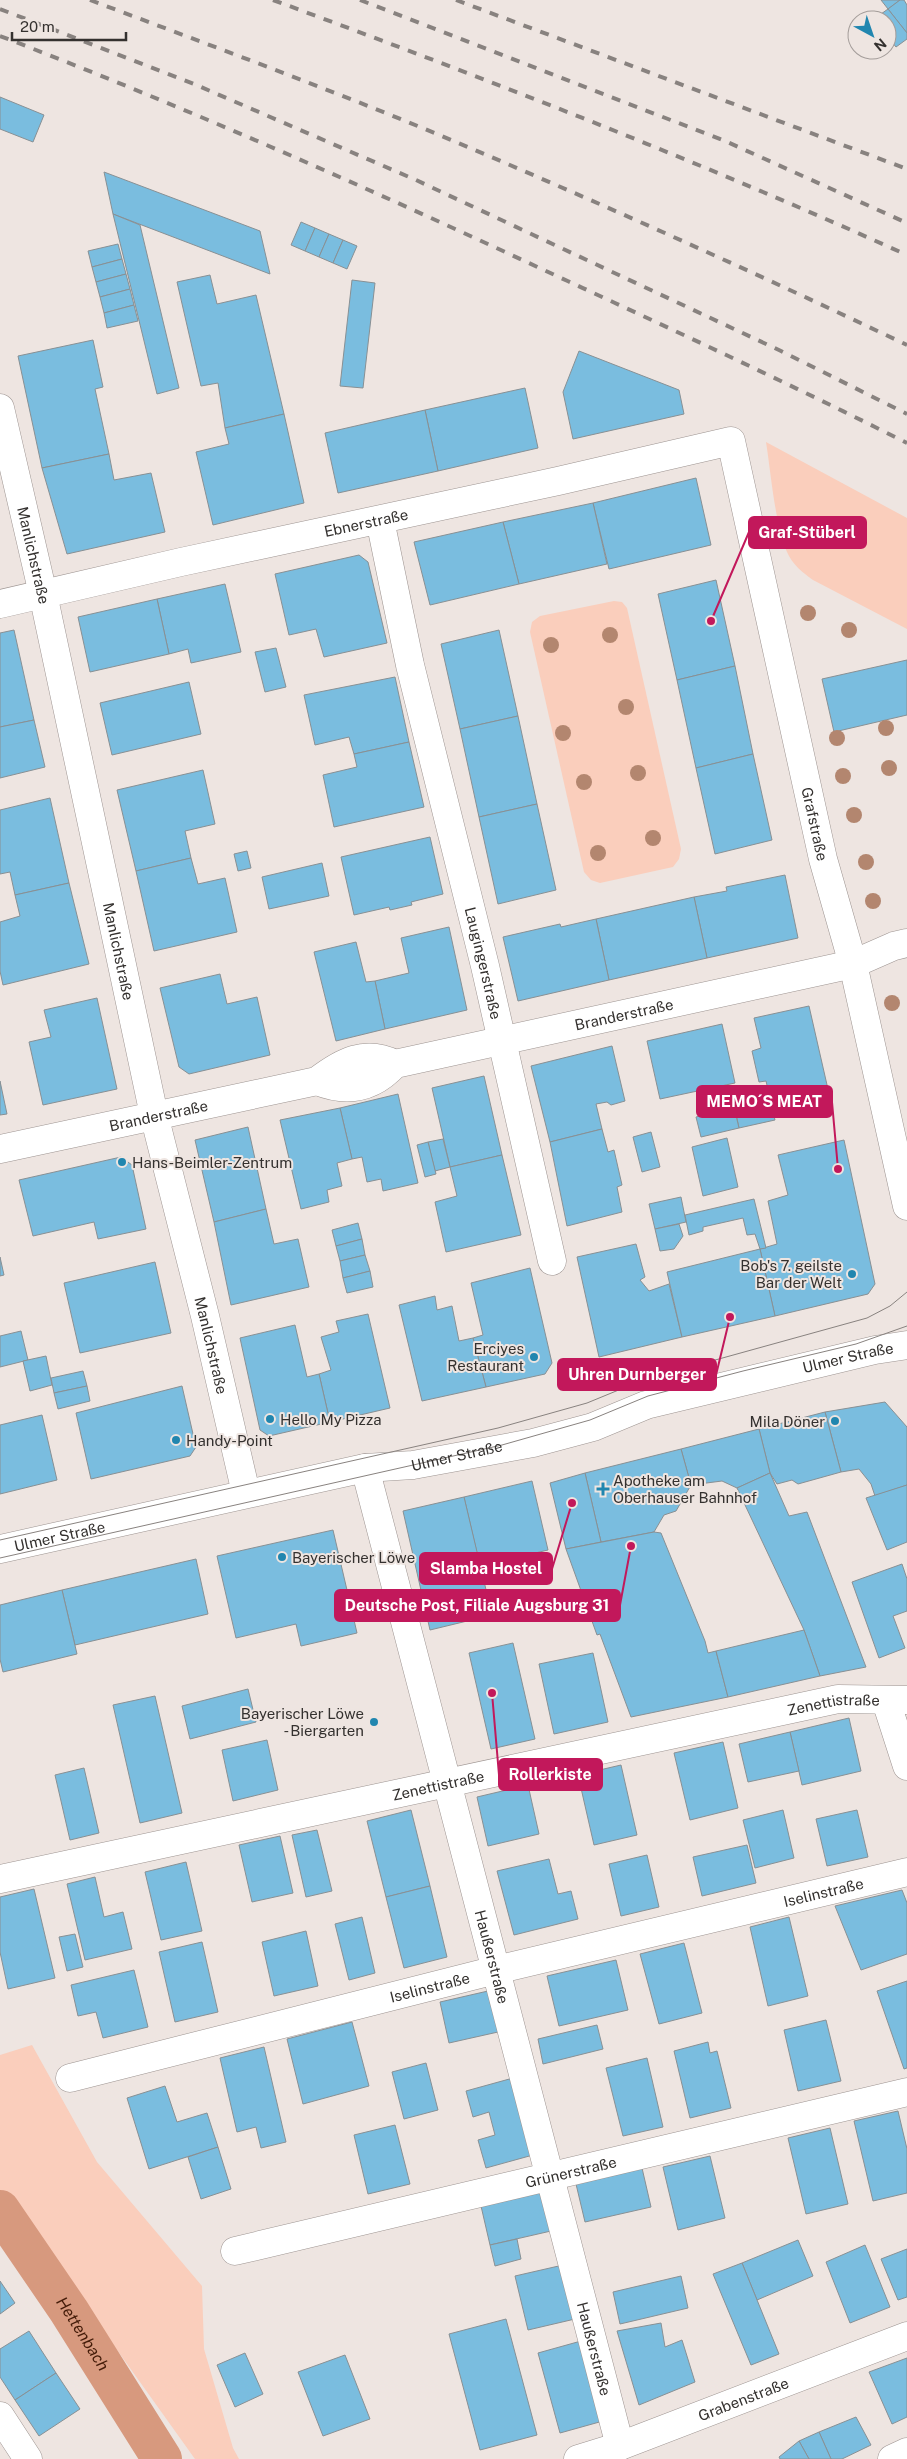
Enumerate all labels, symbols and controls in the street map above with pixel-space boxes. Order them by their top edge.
scale bar [12,10,126,42]
north arrow [847,10,897,60]
text: 20 m [20,18,55,35]
text: N [871,35,890,55]
street label: Manlichstraße [15,505,53,605]
street label: Ebnerstraße [322,505,410,540]
callout: Graf-Stüberl [749,517,866,548]
text: Graf-Stüberl [758,523,856,542]
street label: Grafstraße [799,785,832,862]
street label: Manlichstraße [100,901,138,1002]
street label: Laugingerstraße [462,905,505,1021]
street label: Branderstraße [573,995,675,1033]
callout: MEMO´S MEAT [697,1086,832,1117]
text: MEMO´S MEAT [706,1092,822,1111]
street label: Branderstraße [108,1096,209,1134]
place label: Hans-Beimler-Zentrum [132,1154,292,1171]
marker: Hans-Beimler-Zentrum [116,1156,128,1168]
place label: Bob's 7. geilste Bar der Welt [740,1257,842,1291]
marker: Bob's 7. geilste Bar der Welt [846,1268,858,1280]
street label: Manlichstraße [192,1295,231,1396]
street label: Ulmer Straße [801,1339,895,1376]
place label: Erciyes Restaurant [447,1340,524,1374]
marker: Erciyes Restaurant [528,1351,540,1363]
callout: Uhren Durnberger [558,1359,716,1390]
text: Uhren Durnberger [568,1365,707,1384]
place label: Hello My Pizza [280,1411,382,1428]
marker: Hello My Pizza [264,1413,276,1425]
place label: Mila Döner [750,1413,825,1430]
marker: Mila Döner [829,1415,841,1427]
place label: Handy-Point [186,1432,273,1449]
marker: Handy-Point [170,1434,182,1446]
street label: Ulmer Straße [409,1437,504,1474]
place label: Apotheke am Oberhauser Bahnhof [613,1472,757,1506]
marker: Apotheke am Oberhauser Bahnhof [597,1483,609,1495]
street label: Ulmer Straße [12,1517,107,1554]
place label: Bayerischer Löwe [292,1549,415,1566]
marker: Bayerischer Löwe [276,1551,288,1563]
callout: Slamba Hostel [420,1553,552,1584]
text: Slamba Hostel [430,1559,542,1578]
callout: Deutsche Post, Filiale Augsburg 31 [335,1590,620,1621]
text: Deutsche Post, Filiale Augsburg 31 [345,1596,609,1615]
street label: Zenettistraße [785,1690,880,1718]
place label: Bayerischer Löwe - Biergarten [241,1705,364,1739]
marker: Bayerischer Löwe - Biergarten [368,1716,380,1728]
callout: Rollerkiste [499,1759,602,1790]
text: Rollerkiste [508,1765,592,1784]
street label: Zenettistraße [390,1767,486,1803]
street label: Iselinstraße [782,1874,865,1910]
street label: Haußerstraße [472,1908,513,2005]
street label: Iselinstraße [388,1969,471,2005]
street label: Grünerstraße [523,2153,618,2191]
water label: Hettenbach [53,2293,114,2374]
street label: Haußerstraße [574,2300,615,2397]
street label: Grabenstraße [696,2374,791,2424]

